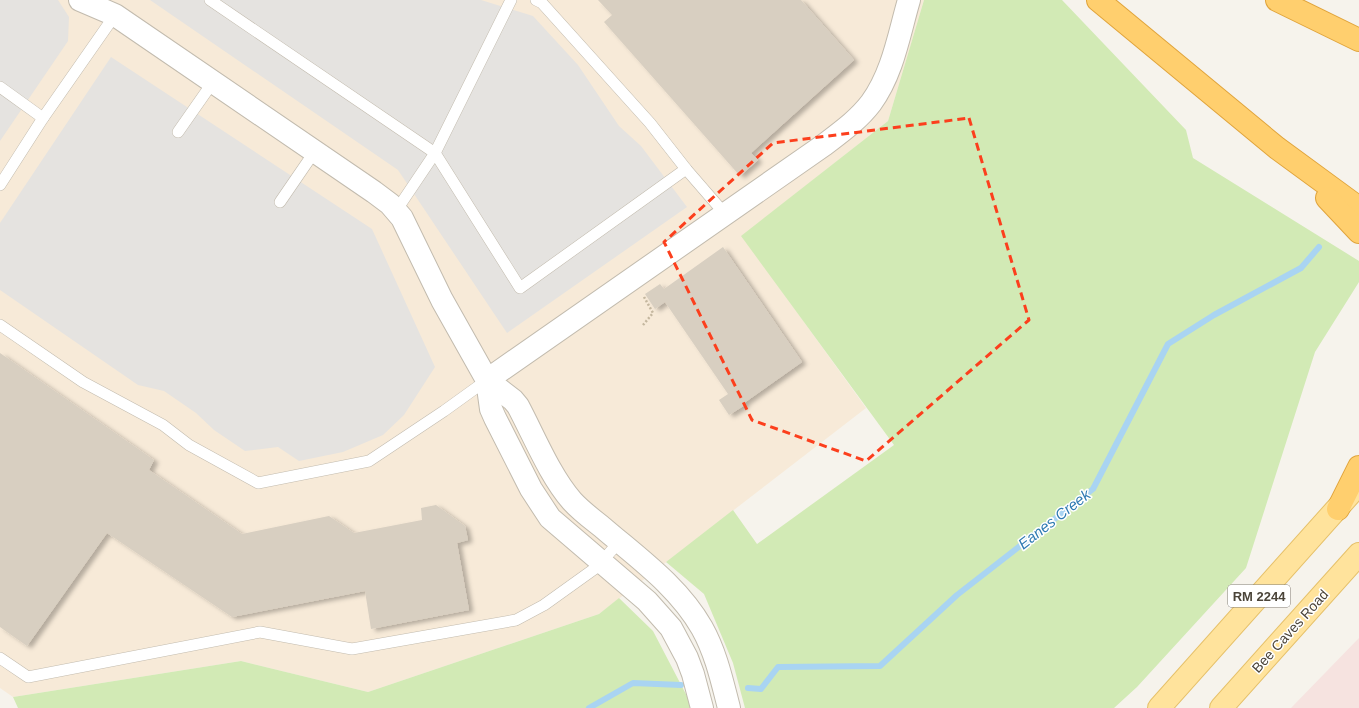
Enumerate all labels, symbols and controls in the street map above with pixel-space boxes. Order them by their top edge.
water label: Eanes Creek [1015,485,1095,552]
road number: RM 2244 [1228,585,1290,607]
street label: Bee Caves Road [1249,586,1331,676]

